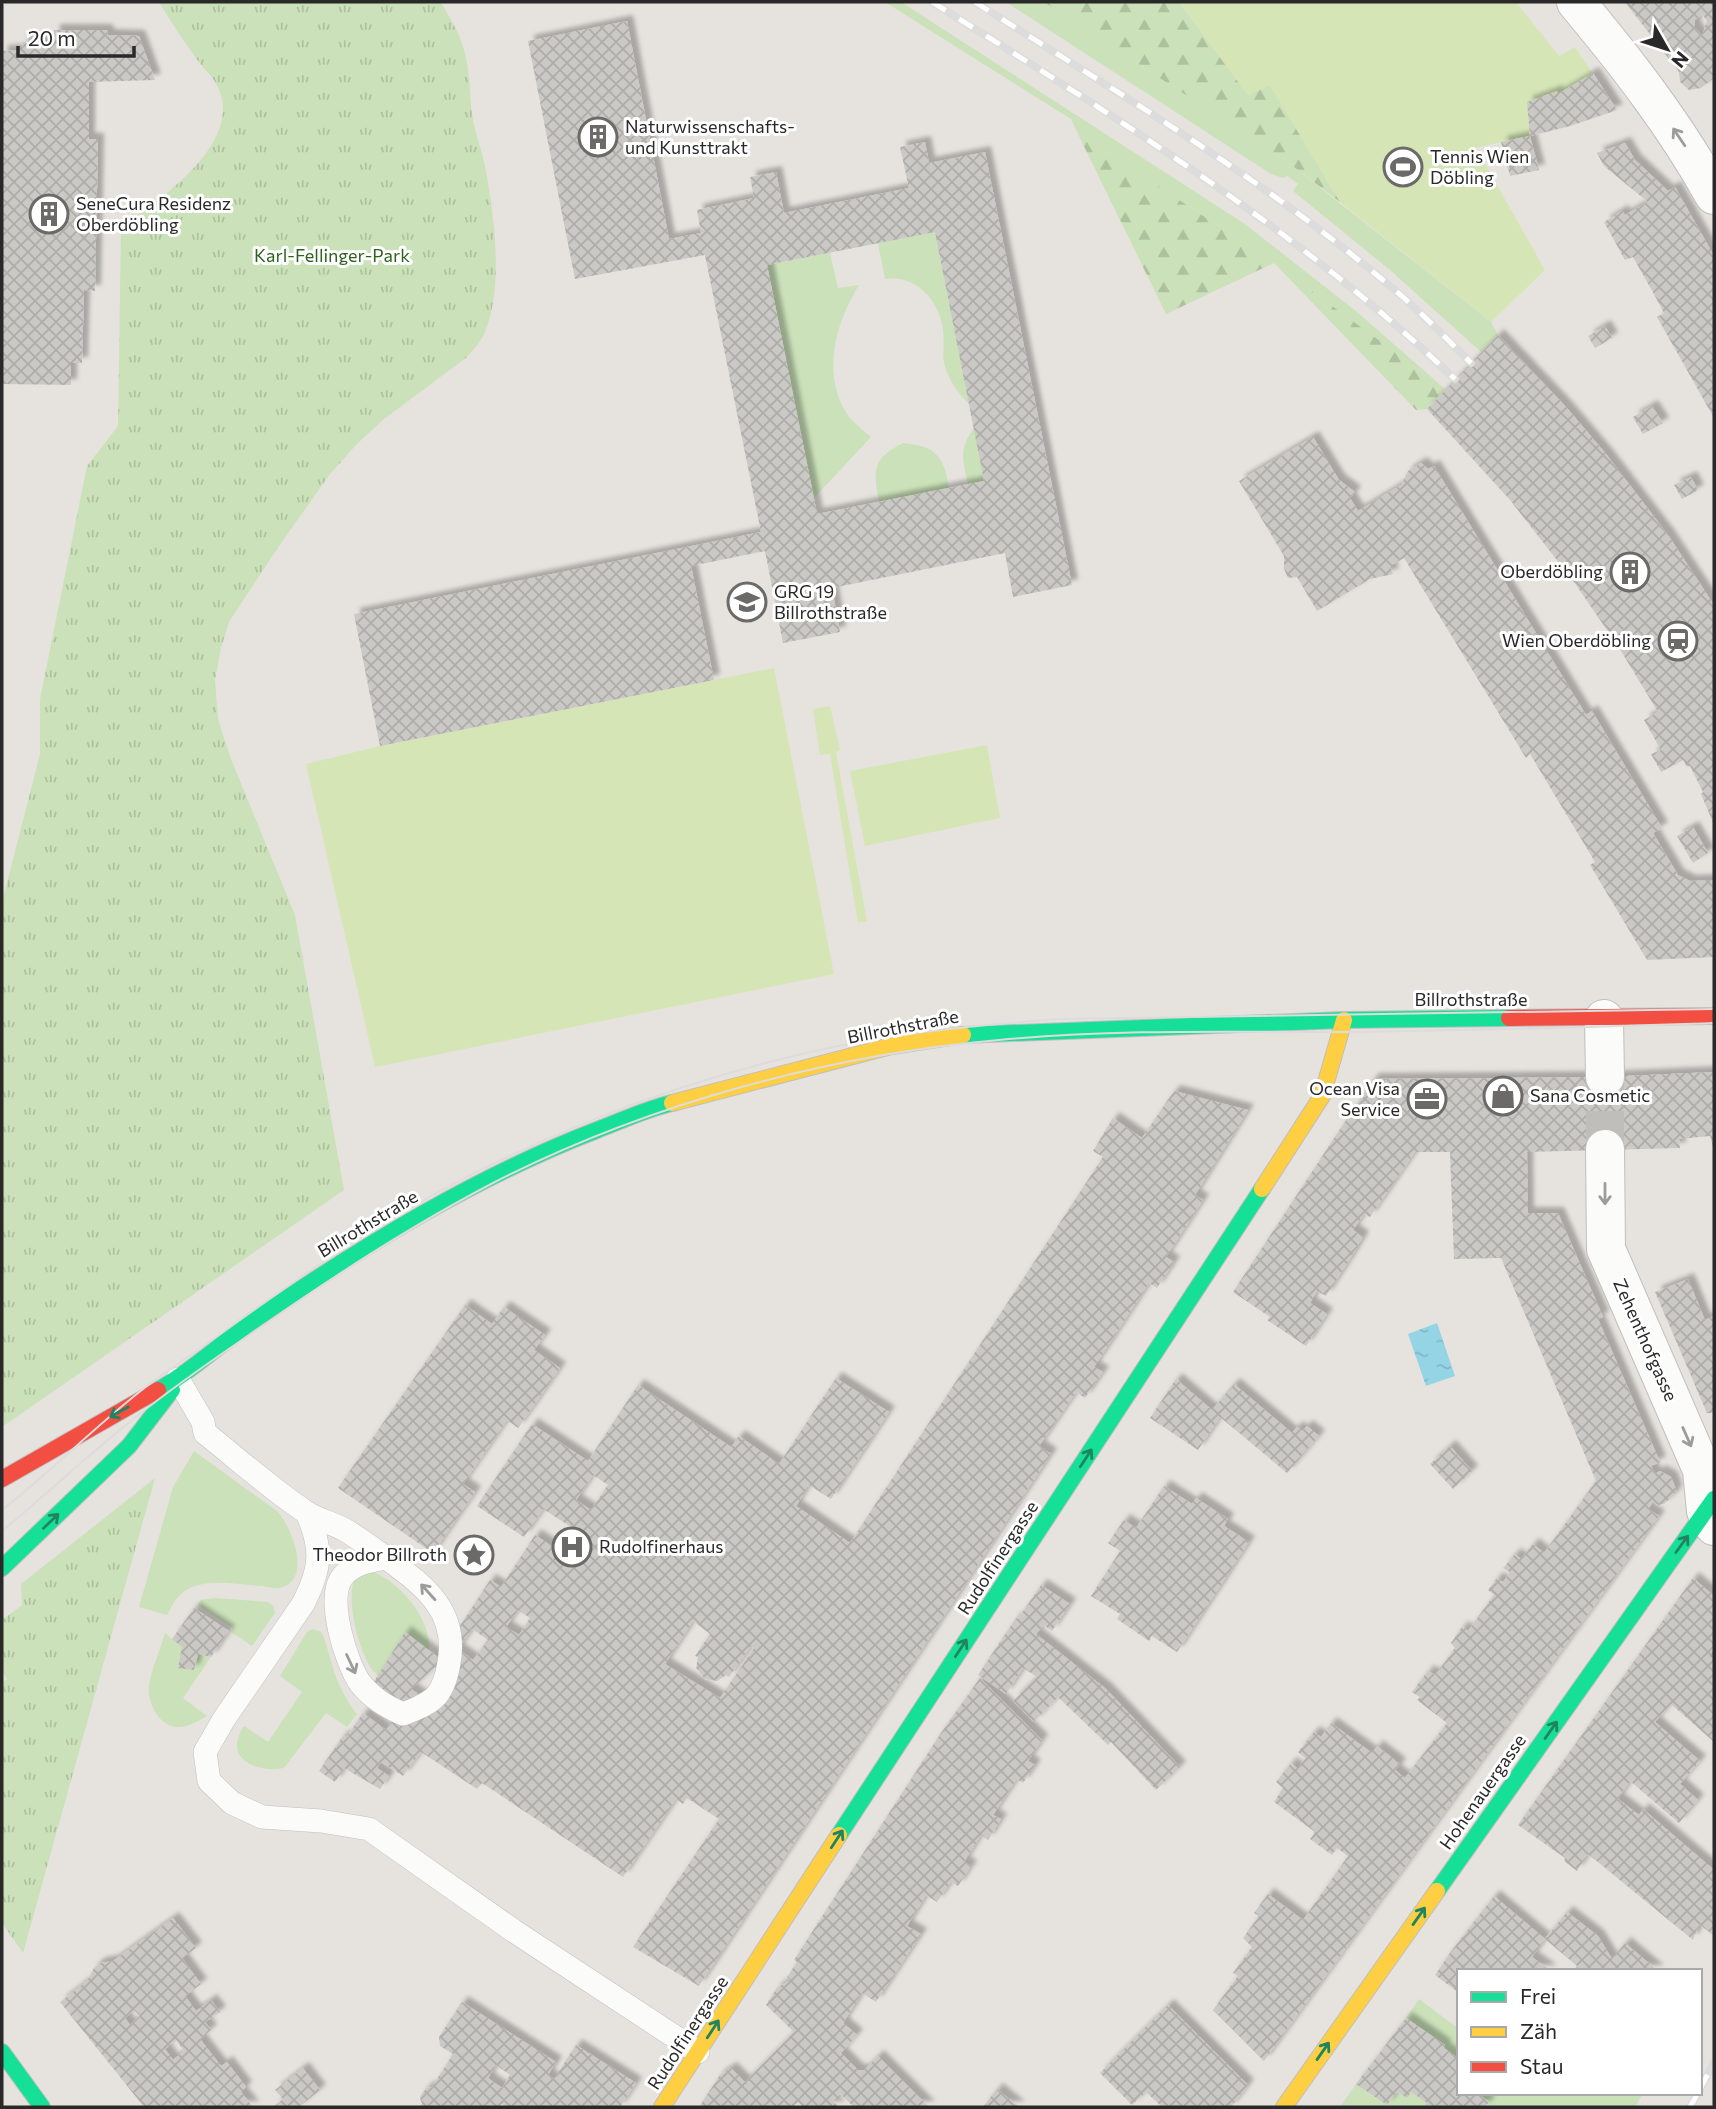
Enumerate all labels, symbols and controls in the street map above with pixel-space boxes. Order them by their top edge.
scale bar [18,14,133,58]
north arrow [1632,14,1702,84]
text: 20 m [28,25,76,50]
text: N [1667,47,1694,73]
place label: Naturwissenschafts- und Kunsttrakt [625,115,795,158]
building icon: Naturwissenschafts- und Kunsttrakt [577,116,619,158]
one-way arrow [1672,128,1686,147]
place label: Tennis Wien Döbling [1430,145,1529,188]
sports icon: Tennis Wien Döbling [1382,146,1424,188]
place label: SeneCura Residenz Oberdöbling [76,192,231,235]
building icon: SeneCura Residenz Oberdöbling [28,193,70,235]
park label: Karl-Fellinger-Park [254,244,410,266]
building icon: Oberdöbling [1609,551,1651,593]
place label: Oberdöbling [1500,560,1603,582]
place label: GRG 19 Billrothstraße [774,580,887,623]
school or university icon: GRG 19 Billrothstraße [726,581,768,623]
station icon: Wien Oberdöbling [1657,620,1699,662]
place label: Wien Oberdöbling [1502,629,1651,651]
street label: Billrothstraße [1415,988,1527,1010]
street label: Billrothstraße [845,1004,960,1048]
shop icon: Sana Cosmetic [1482,1075,1524,1117]
place label: Ocean Visa Service [1309,1077,1400,1120]
office icon: Ocean Visa Service [1406,1078,1448,1120]
place label: Sana Cosmetic [1530,1084,1650,1106]
one-way arrow [1598,1182,1612,1205]
street label: Billrothstraße [313,1185,422,1262]
street label: Zehenthofgasse [1609,1275,1683,1404]
one-way arrow [109,1406,130,1419]
one-way arrow [1681,1425,1694,1447]
one-way arrow [1079,1449,1093,1468]
street label: Rudolfinergasse [952,1496,1042,1619]
one-way arrow [42,1512,59,1529]
hospital icon: Rudolfinerhaus [551,1526,593,1568]
place icon: Theodor Billroth [453,1534,495,1576]
place label: Rudolfinerhaus [599,1535,723,1557]
one-way arrow [1675,1535,1689,1554]
place label: Theodor Billroth [313,1543,447,1565]
one-way arrow [420,1583,436,1601]
one-way arrow [955,1639,969,1659]
one-way arrow [345,1653,358,1675]
one-way arrow [1543,1721,1558,1740]
street label: Hohenauergasse [1434,1730,1530,1853]
one-way arrow [830,1830,844,1849]
one-way arrow [1412,1907,1426,1926]
legend [1457,1969,1702,2095]
street label: Rudolfinergasse [642,1971,732,2094]
text: Frei [1520,1983,1556,2008]
text: Zäh [1520,2018,1557,2043]
one-way arrow [706,2020,720,2040]
one-way arrow [1316,2042,1330,2062]
text: Stau [1520,2053,1563,2078]

